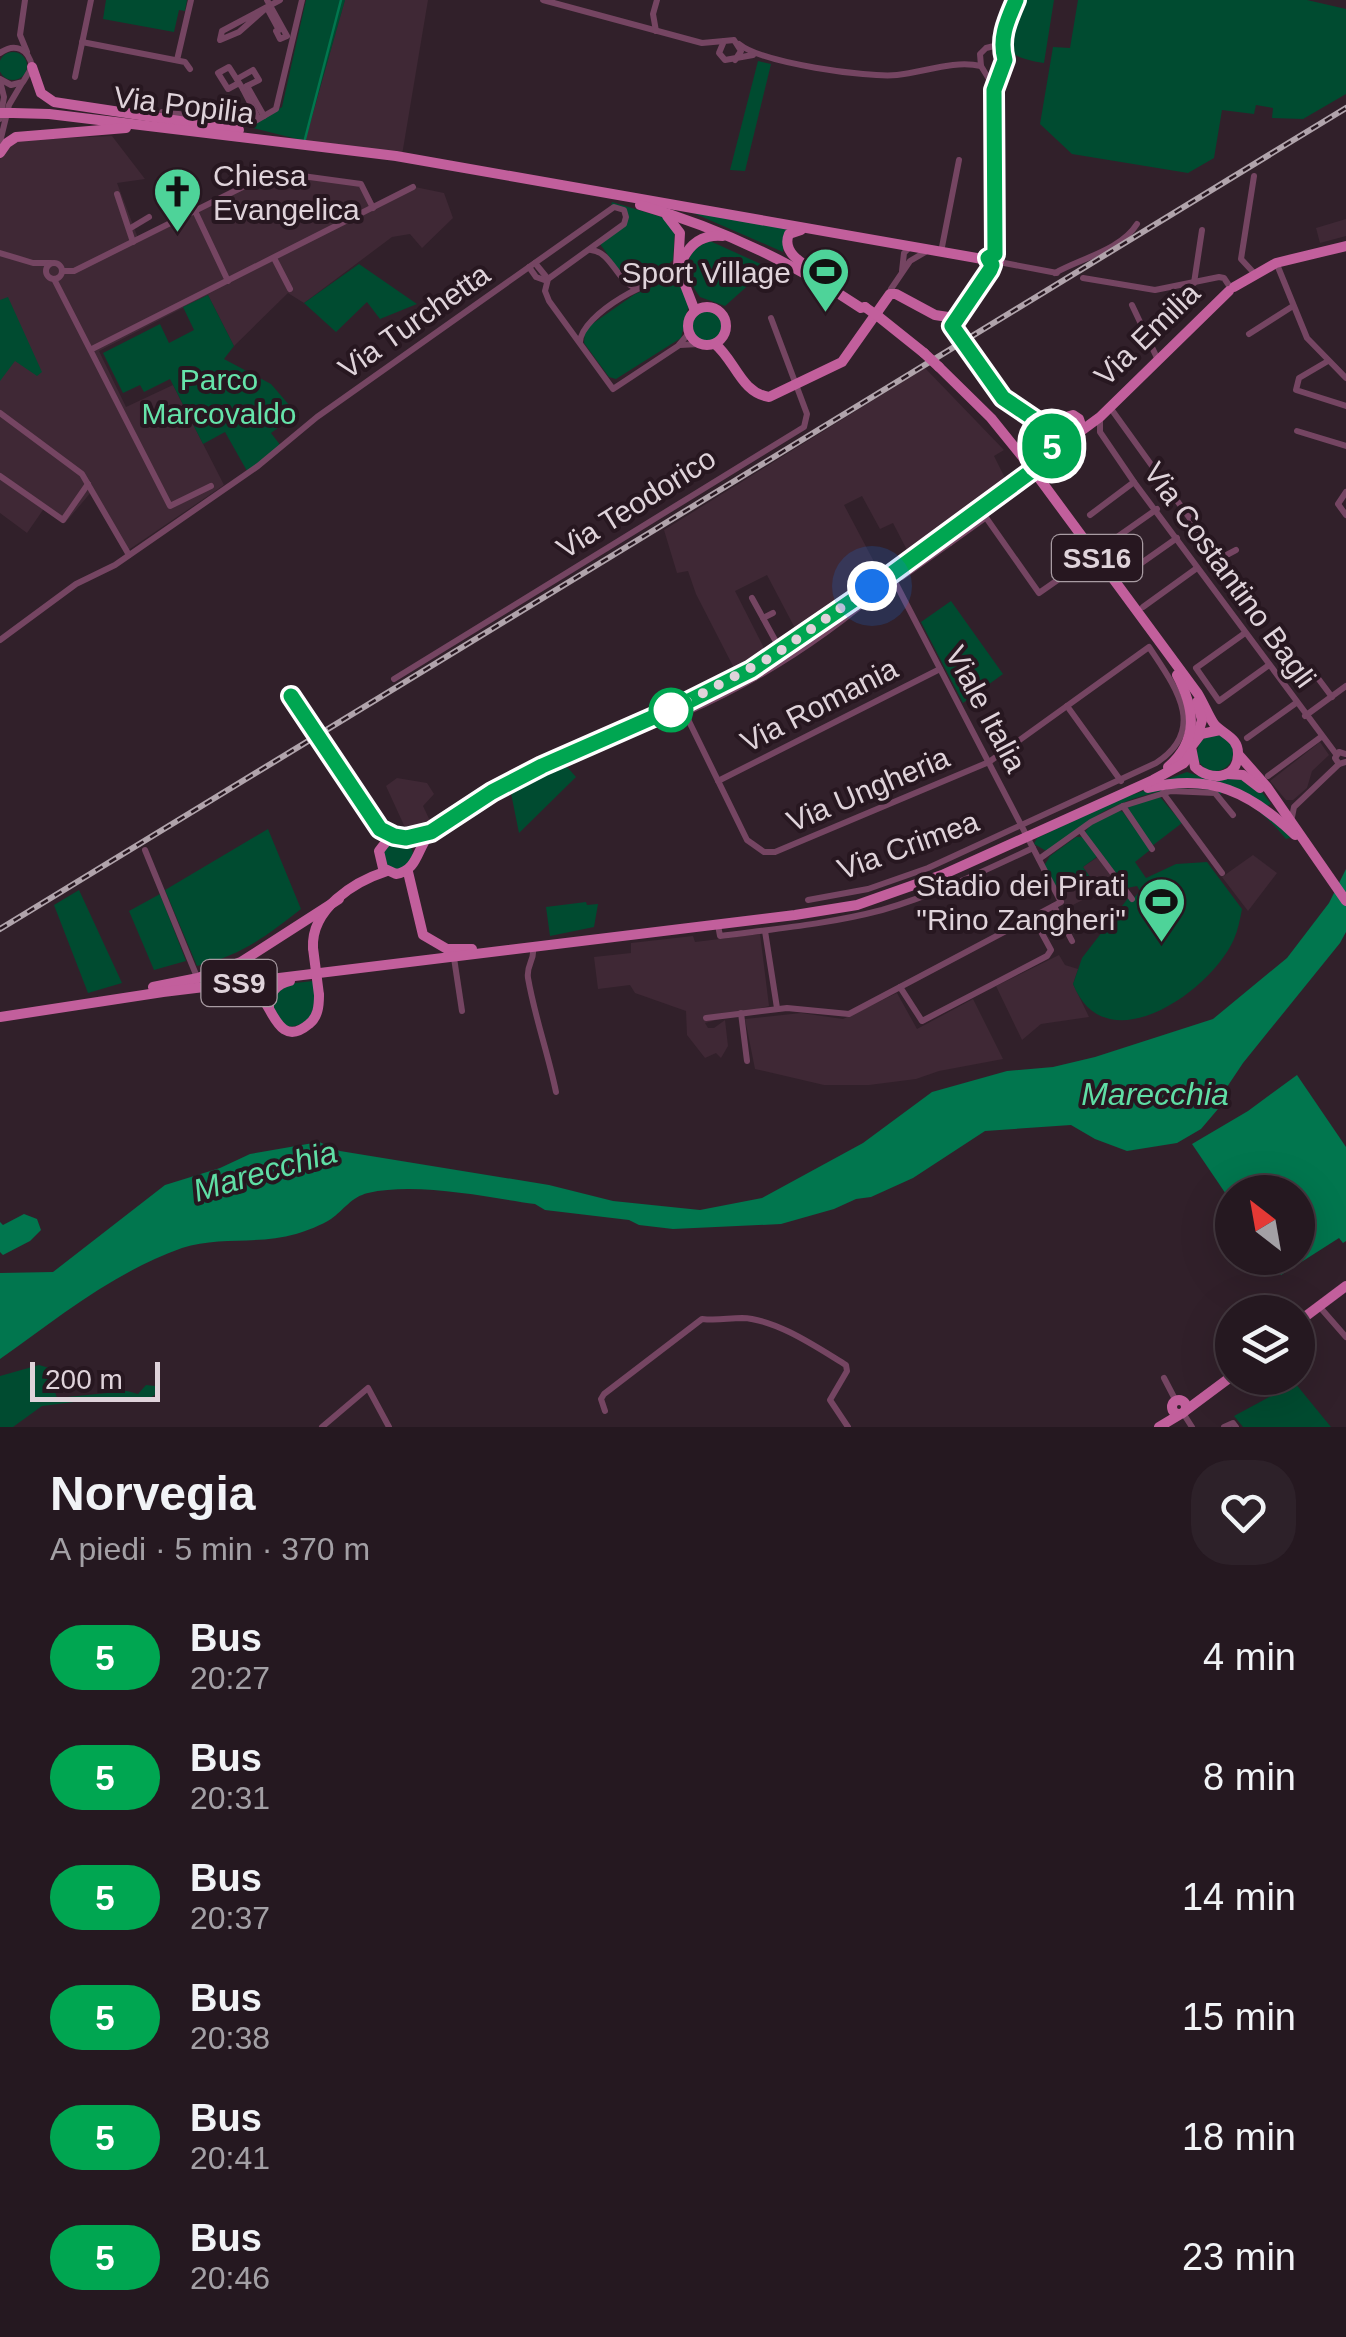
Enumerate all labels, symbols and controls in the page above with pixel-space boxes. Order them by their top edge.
street label: Via Popilia [112,80,256,130]
place label: Chiesa Evangelica [213,159,360,226]
church icon: Chiesa Evangelica [152,166,204,234]
sports icon: Sport Village [800,246,852,314]
place label: Sport Village [621,256,791,289]
street label: Via Turchetta [332,257,496,385]
street label: Via Emilia [1088,276,1206,392]
park label: Parco Marcovaldo [141,363,297,430]
line badge: 5 [1020,414,1084,478]
text: 5 [1042,427,1062,466]
street label: Via Teodorico [551,441,721,565]
street label: Via Costantino Bagli [1137,456,1323,694]
road number: SS16 [1052,535,1142,581]
your location [847,561,897,611]
street label: Viale Italia [939,640,1033,778]
street label: Via Romania [735,651,903,759]
unlabelled marker [650,689,692,731]
street label: Via Ungheria [782,740,954,838]
street label: Via Crimea [833,804,983,886]
place label: Stadio dei Pirati "Rino Zangheri" [916,869,1126,936]
sports icon: Stadio dei Pirati "Rino Zangheri" [1135,876,1187,944]
road number: SS9 [202,960,276,1006]
water label: Marecchia [1081,1076,1229,1112]
water label: Marecchia [189,1133,341,1209]
north arrow [1215,1175,1315,1275]
map controls [1215,1175,1315,1395]
button: layers [1215,1295,1315,1395]
scale bar [30,1357,160,1402]
text: 200 m [45,1364,123,1395]
button: heart [1191,1460,1296,1565]
text: Norvegia [50,1467,255,1520]
text: A piedi · 5 min · 370 m [50,1531,370,1567]
text: Bus [190,1617,262,1659]
text: 4 min [1203,1636,1296,1678]
text: 5 [95,1638,115,1677]
text: 20:27 [190,1660,270,1696]
text: Bus [190,1737,262,1779]
text: 8 min [1203,1756,1296,1798]
text: 5 [95,1758,115,1797]
text: 20:31 [190,1780,270,1816]
text: Bus [190,1857,262,1899]
text: 14 min [1182,1876,1296,1918]
text: 5 [95,1878,115,1917]
text: 20:37 [190,1900,270,1936]
text: Bus [190,1977,262,2019]
text: 15 min [1182,1996,1296,2038]
text: 5 [95,1998,115,2037]
text: 20:38 [190,2020,270,2056]
text: Bus [190,2097,262,2139]
text: 18 min [1182,2116,1296,2158]
text: 5 [95,2118,115,2157]
text: 20:41 [190,2140,270,2176]
text: Bus [190,2217,262,2259]
text: 23 min [1182,2236,1296,2278]
text: 5 [95,2238,115,2277]
text: 20:46 [190,2260,270,2296]

